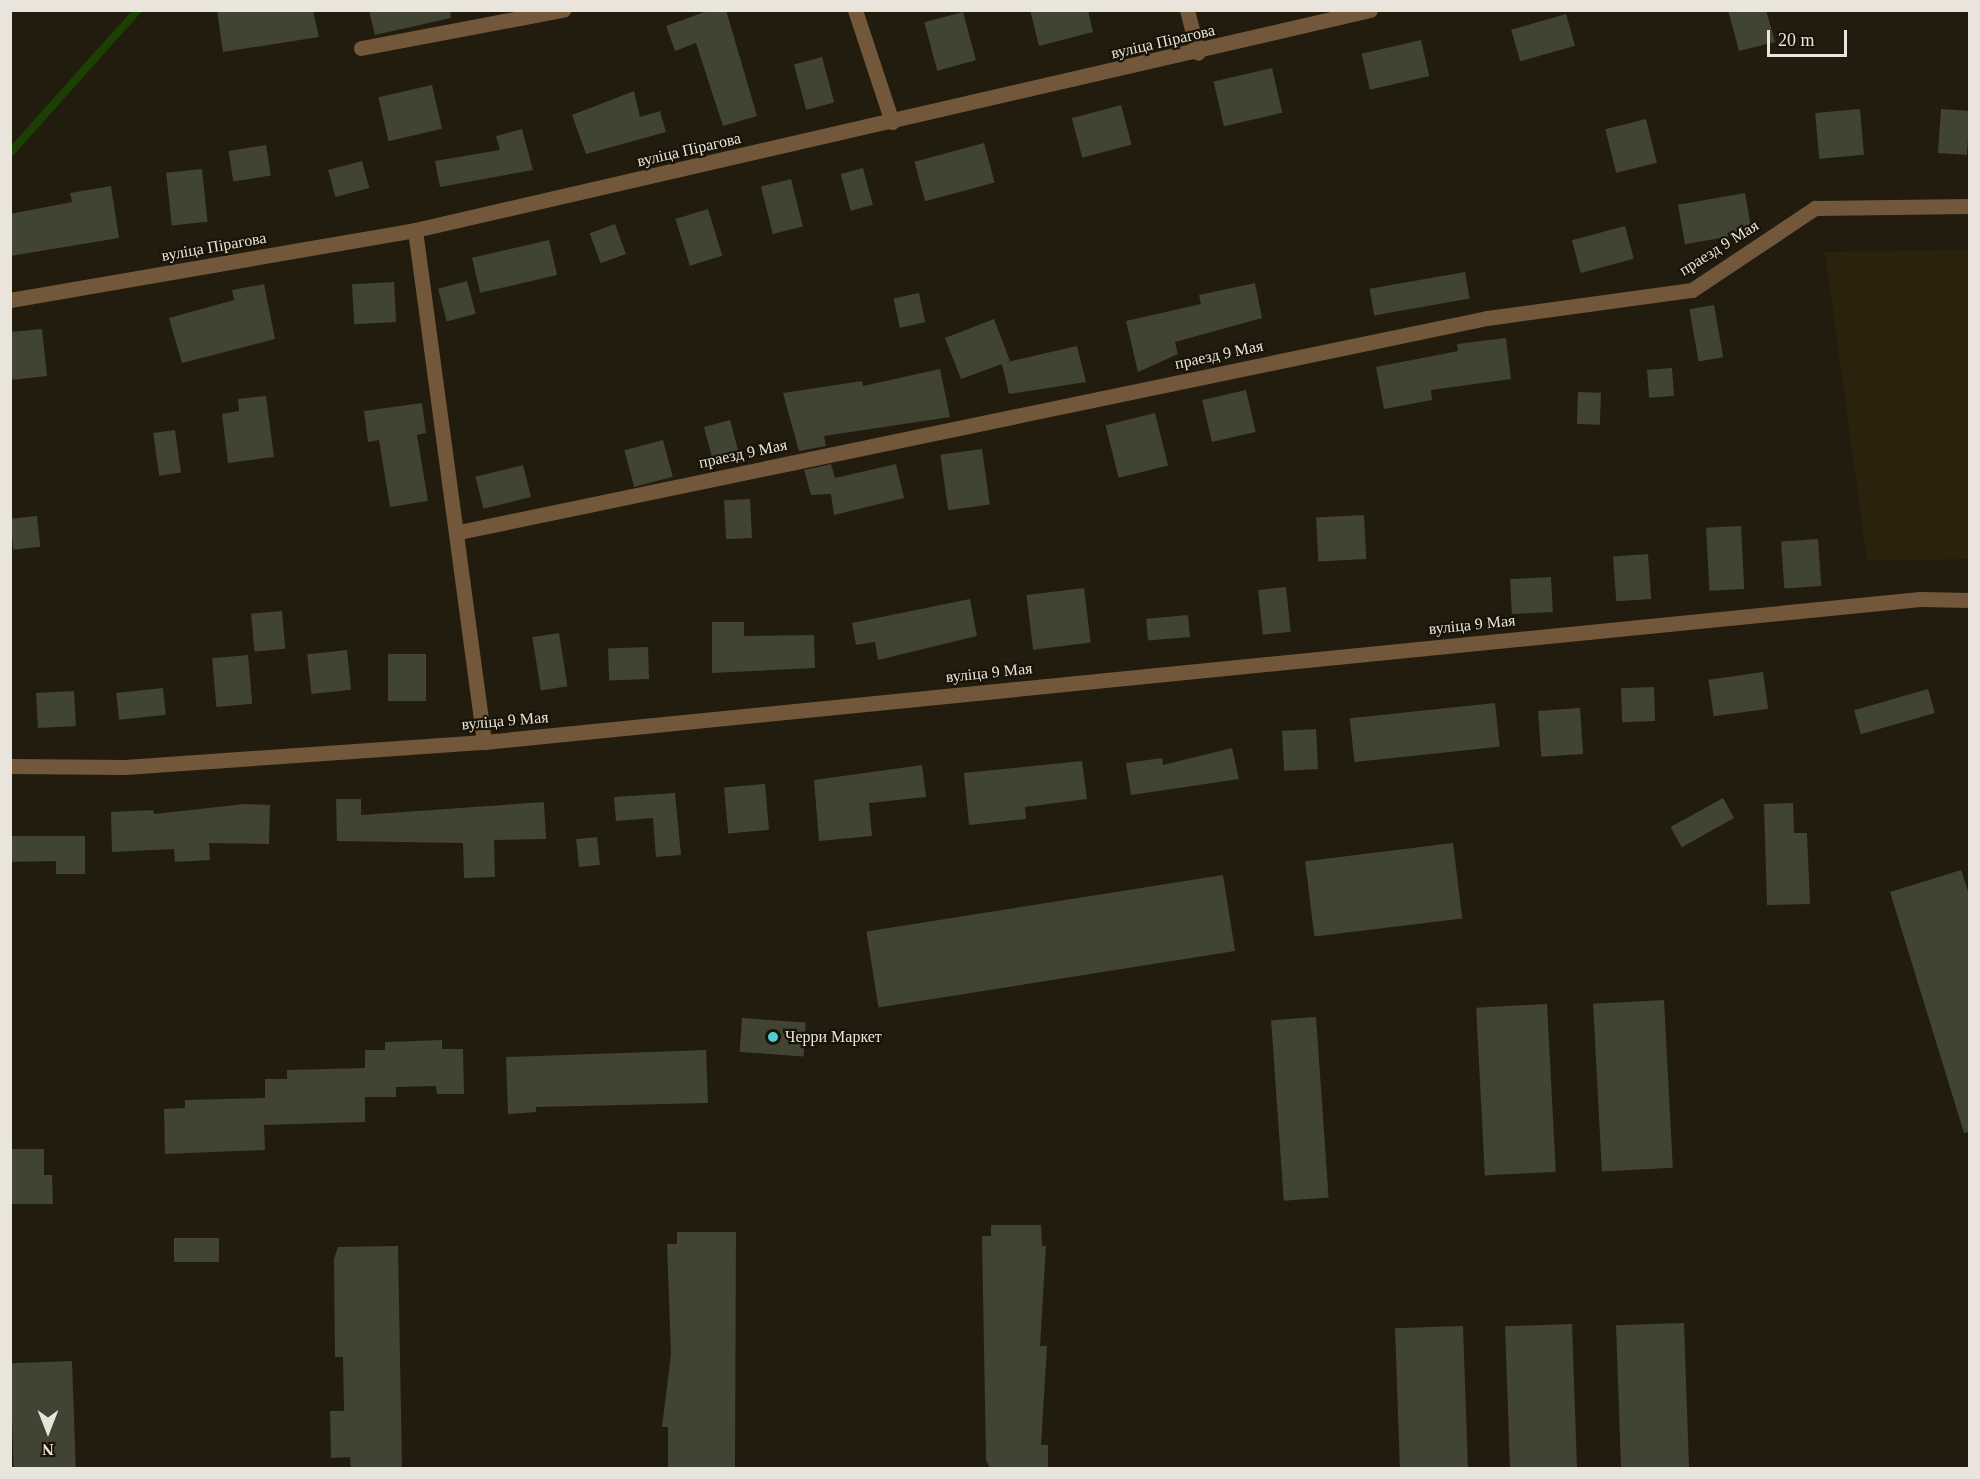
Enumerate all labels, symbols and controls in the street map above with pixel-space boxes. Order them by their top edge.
scale bar [1770,18,1850,56]
street label: вуліца Пірагова [1109,21,1217,63]
text: 20 m [1778,30,1815,50]
street label: вуліца Пірагова [635,129,743,171]
street label: праезд 9 Мая [1676,216,1762,280]
street label: вуліца Пірагова [160,228,268,266]
street label: праезд 9 Мая [1173,336,1265,374]
street label: праезд 9 Мая [697,435,789,473]
street label: вуліца 9 Мая [1428,611,1516,639]
street label: вуліца 9 Мая [945,659,1033,687]
street label: вуліца 9 Мая [461,708,549,734]
place label: Черри Маркет [785,1027,882,1047]
marker: Черри Маркет [766,1030,780,1044]
north arrow [18,1401,78,1461]
text: N [42,1441,54,1458]

